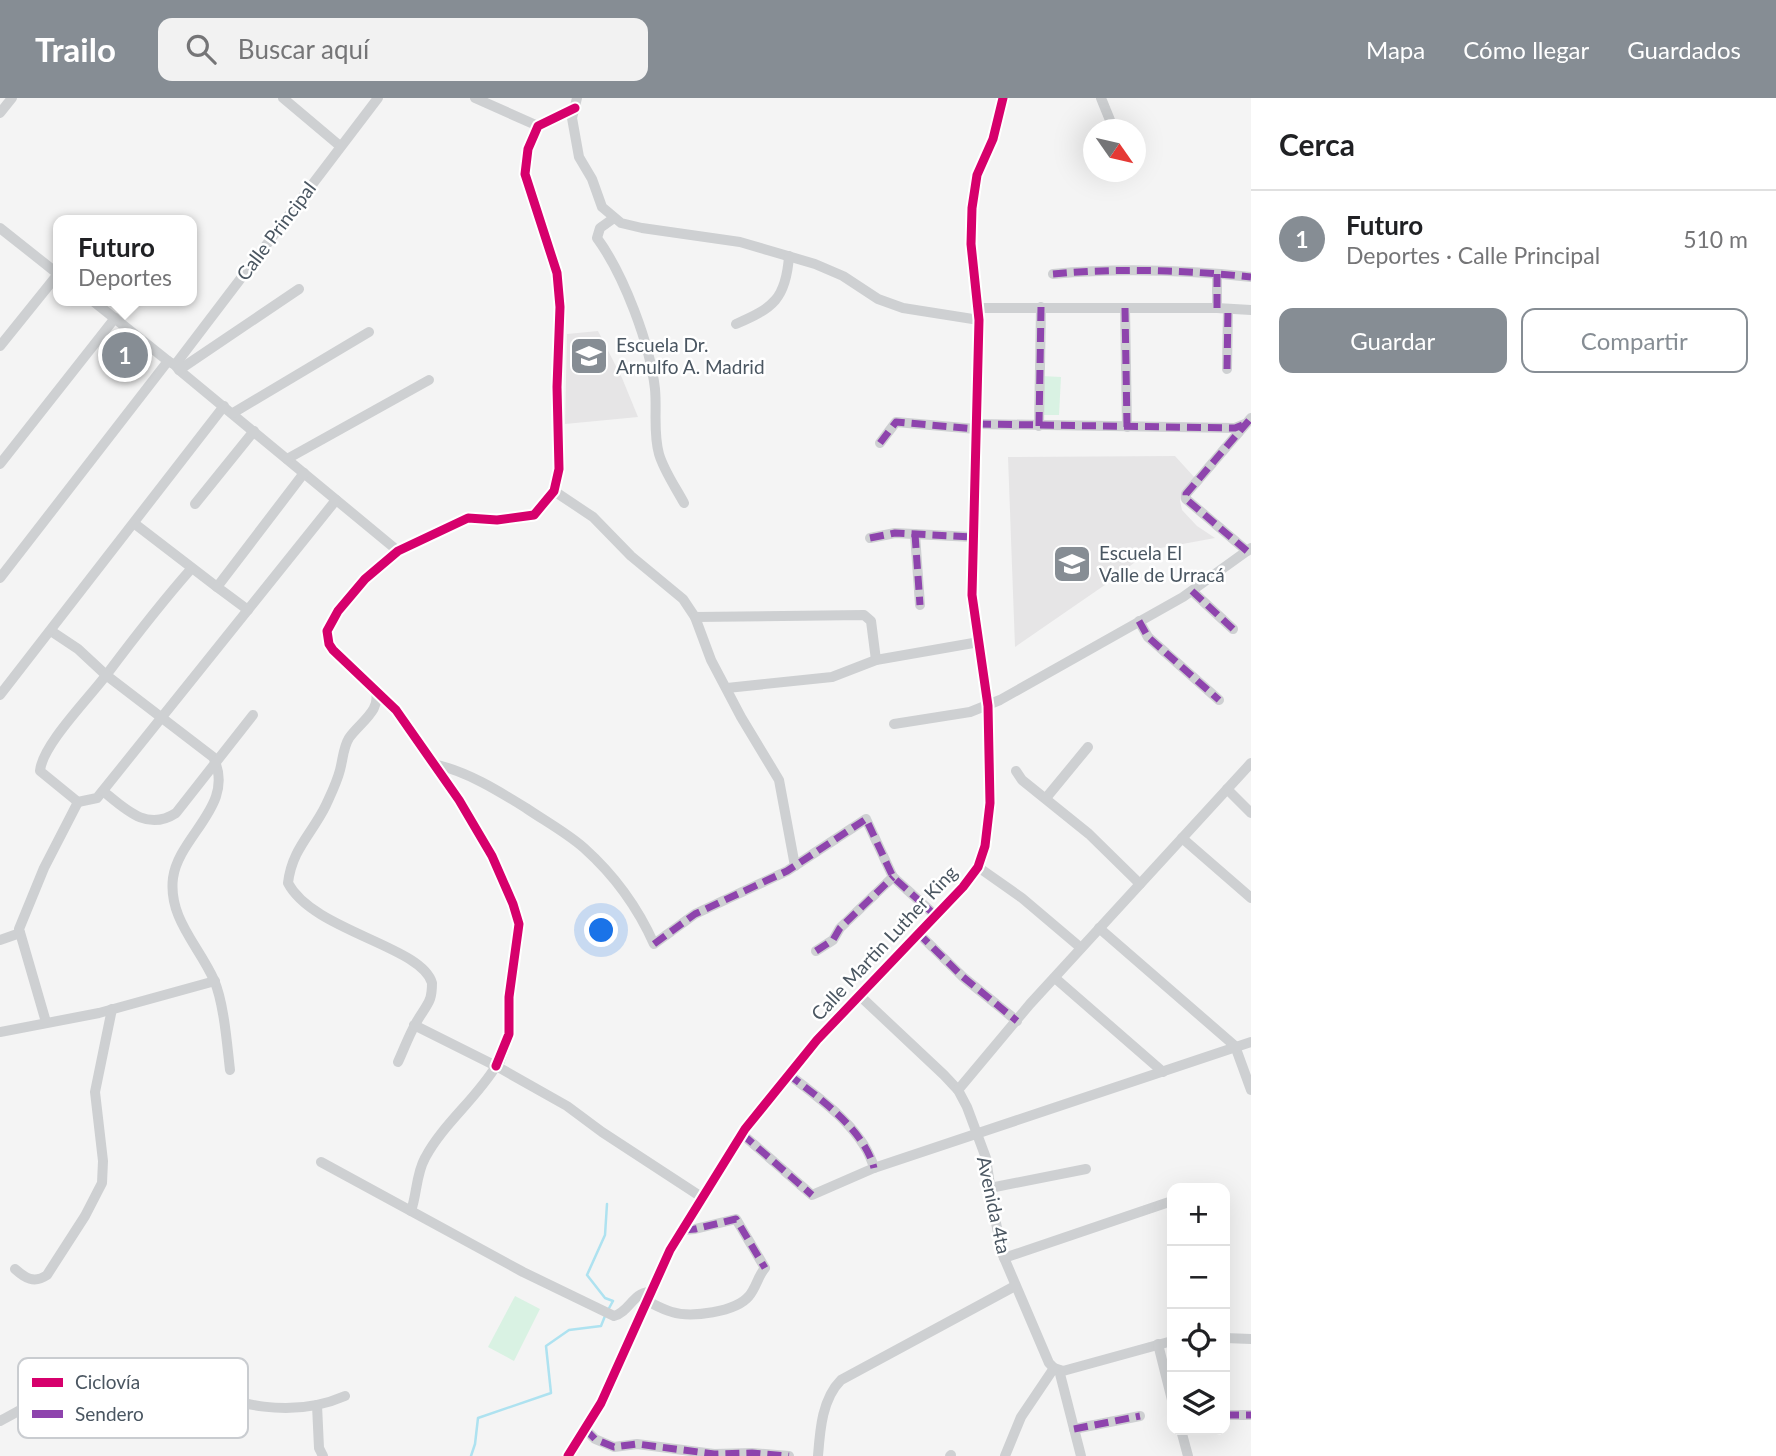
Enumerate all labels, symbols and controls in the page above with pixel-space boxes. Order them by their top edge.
search box [158,18,648,81]
text: Trailo [35,29,116,69]
icon: search [182,30,220,68]
text: Buscar aquí [238,33,369,65]
text: Mapa [1366,35,1425,64]
text: Cómo llegar [1463,35,1589,64]
text: Guardados [1627,35,1741,64]
north arrow [1083,119,1146,182]
text: Cerca [1279,126,1355,162]
street label: Calle Principal [231,177,320,285]
text: Futuro [1346,209,1423,241]
popup [53,215,197,306]
text: 1 [1295,225,1309,253]
text: 510 m [1683,225,1748,253]
text: Futuro [78,231,155,263]
text: Deportes · Calle Principal [1346,241,1600,269]
text: Deportes [78,263,172,291]
button: Guardar [1279,308,1507,373]
button: Compartir [1521,308,1748,373]
pin: 1 [102,329,148,381]
place label: Escuela Dr. Arnulfo A. Madrid [616,333,765,378]
school or university icon: Escuela Dr. Arnulfo A. Madrid [568,335,610,377]
place label: Escuela El Valle de Urracá [1099,541,1225,586]
school or university icon: Escuela El Valle de Urracá [1051,543,1093,585]
street label: Calle Martin Luther King [806,860,961,1025]
your location [584,913,618,947]
street label: Avenida 4ta [973,1154,1016,1256]
map controls [1167,1183,1230,1435]
button: + [1167,1183,1230,1246]
button: − [1167,1246,1230,1309]
button: locate [1167,1309,1230,1372]
legend [18,1358,248,1438]
text: Ciclovía [75,1370,140,1393]
button: layers [1167,1372,1230,1435]
text: Sendero [75,1402,144,1425]

